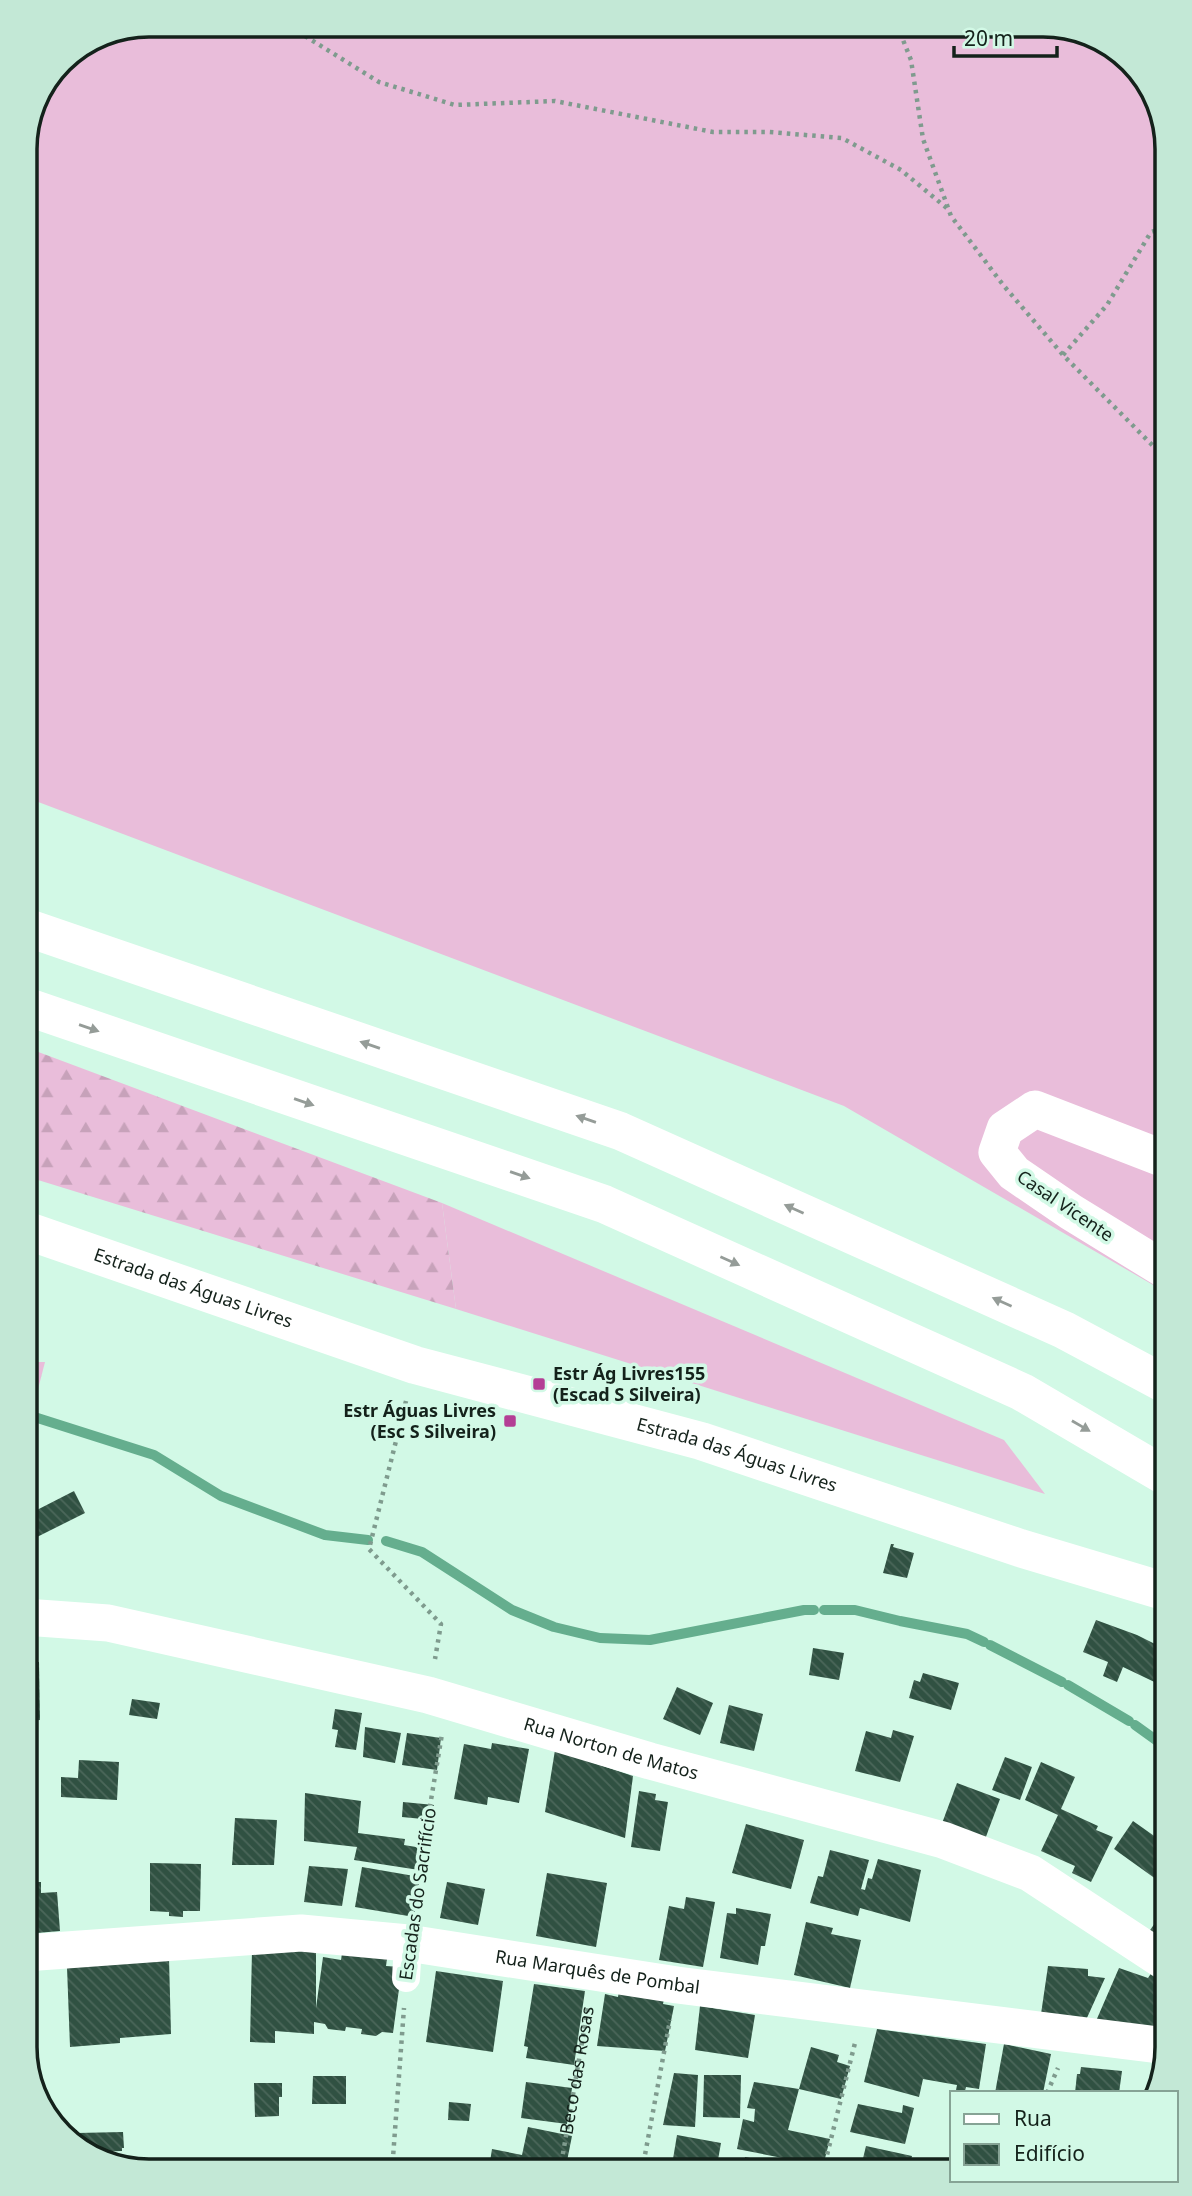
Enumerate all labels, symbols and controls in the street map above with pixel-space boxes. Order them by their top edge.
scale bar [954,14,1057,58]
text: 20 m [964,24,1013,52]
one-way arrow [79,1023,100,1034]
one-way arrow [360,1039,381,1050]
one-way arrow [294,1097,315,1108]
one-way arrow [575,1113,596,1124]
street label: Casal Vicente [1013,1164,1119,1246]
one-way arrow [509,1170,530,1181]
one-way arrow [784,1203,805,1214]
street label: Estrada das Águas Livres [91,1242,296,1333]
one-way arrow [720,1255,740,1267]
one-way arrow [992,1296,1012,1308]
place label: Estr Ág Livres155 (Escad S Silveira) [553,1361,705,1406]
marker: Estr Ág Livres155 (Escad S Silveira) [531,1376,547,1392]
place label: Estr Águas Livres (Esc S Silveira) [343,1398,496,1443]
street label: Estrada das Águas Livres [634,1411,841,1497]
marker: Estr Águas Livres (Esc S Silveira) [502,1413,518,1429]
one-way arrow [1071,1420,1091,1432]
street label: Rua Norton de Matos [521,1711,701,1785]
street label: Escadas do Sacrifício [393,1806,441,1982]
street label: Rua Marquês de Pombal [494,1944,701,1999]
street label: Beco das Rosas [553,2004,599,2136]
legend [950,2091,1178,2182]
text: Rua [1014,2104,1052,2132]
text: Edifício [1014,2139,1085,2167]

